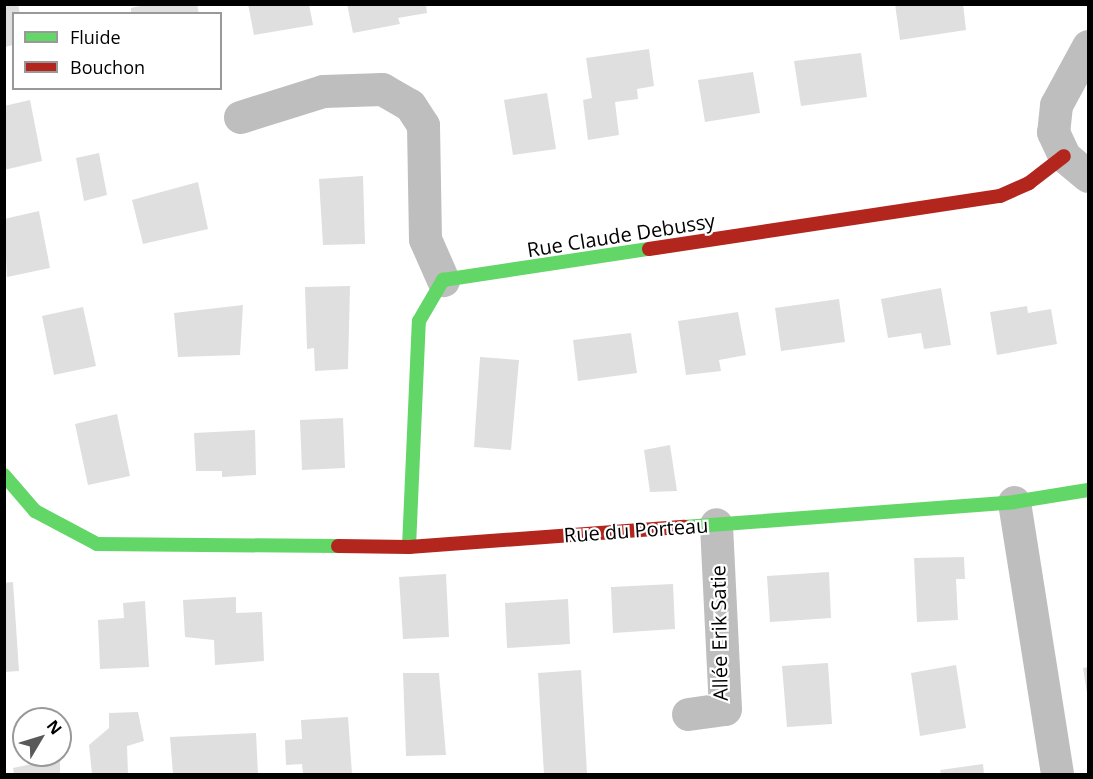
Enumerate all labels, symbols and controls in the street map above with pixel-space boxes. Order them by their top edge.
legend [12,12,222,90]
text: Fluide [70,25,121,49]
text: Bouchon [70,55,145,79]
street label: Rue Claude Debussy [525,208,717,262]
street label: Rue du Porteau [563,513,709,547]
street label: Allée Erik Satie [706,565,732,701]
north arrow [12,707,72,767]
text: N [42,715,67,739]

